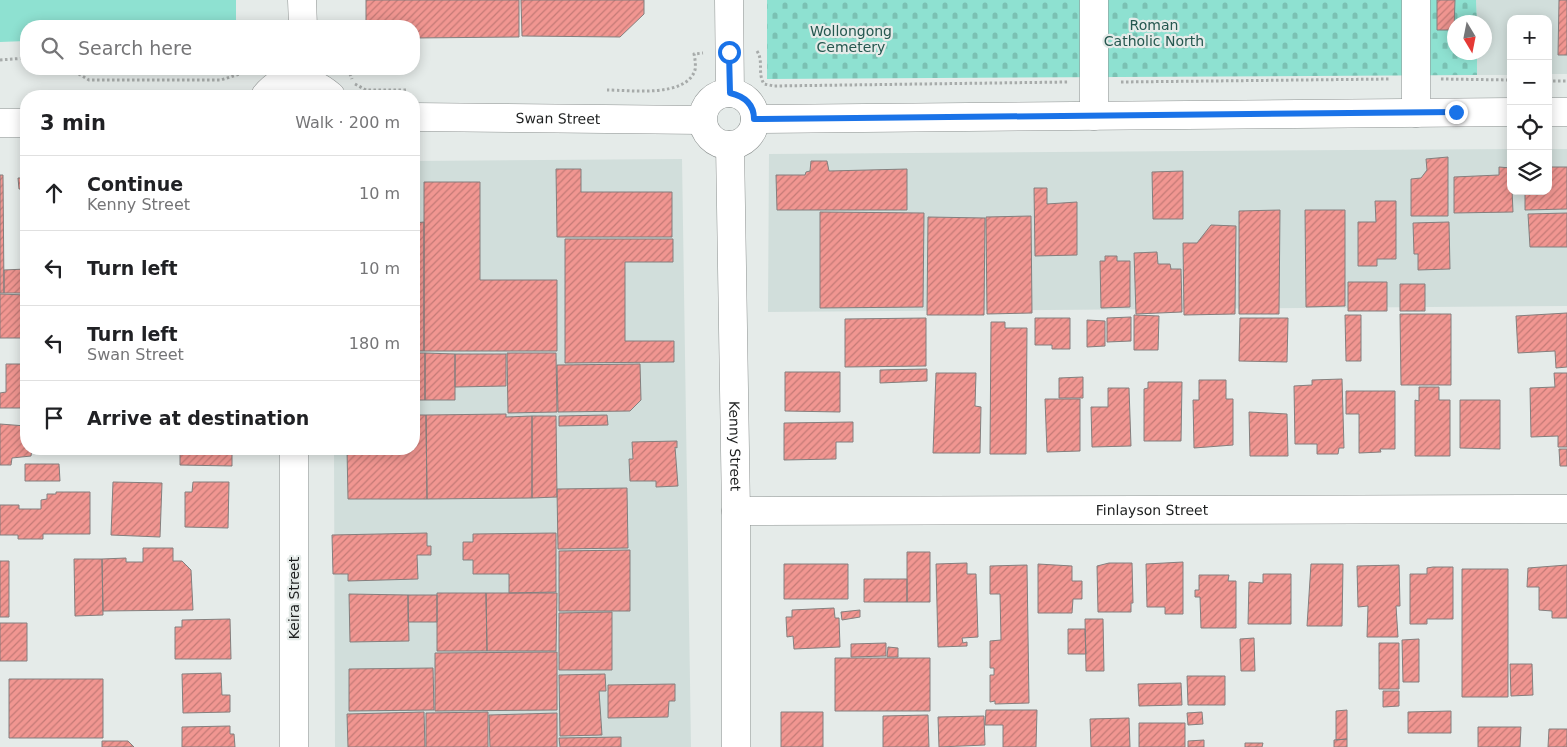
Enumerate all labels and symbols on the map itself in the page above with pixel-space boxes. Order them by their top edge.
north arrow [1447,15,1492,60]
park label: Roman Catholic North [1104,17,1204,49]
park label: Wollongong Cemetery [810,23,892,55]
route start [718,41,741,64]
route end [1445,101,1468,124]
street label: Swan Street [515,110,601,127]
street label: Kenny Street [726,401,744,492]
street label: Finlayson Street [1096,502,1209,518]
street label: Keira Street [286,556,302,639]

